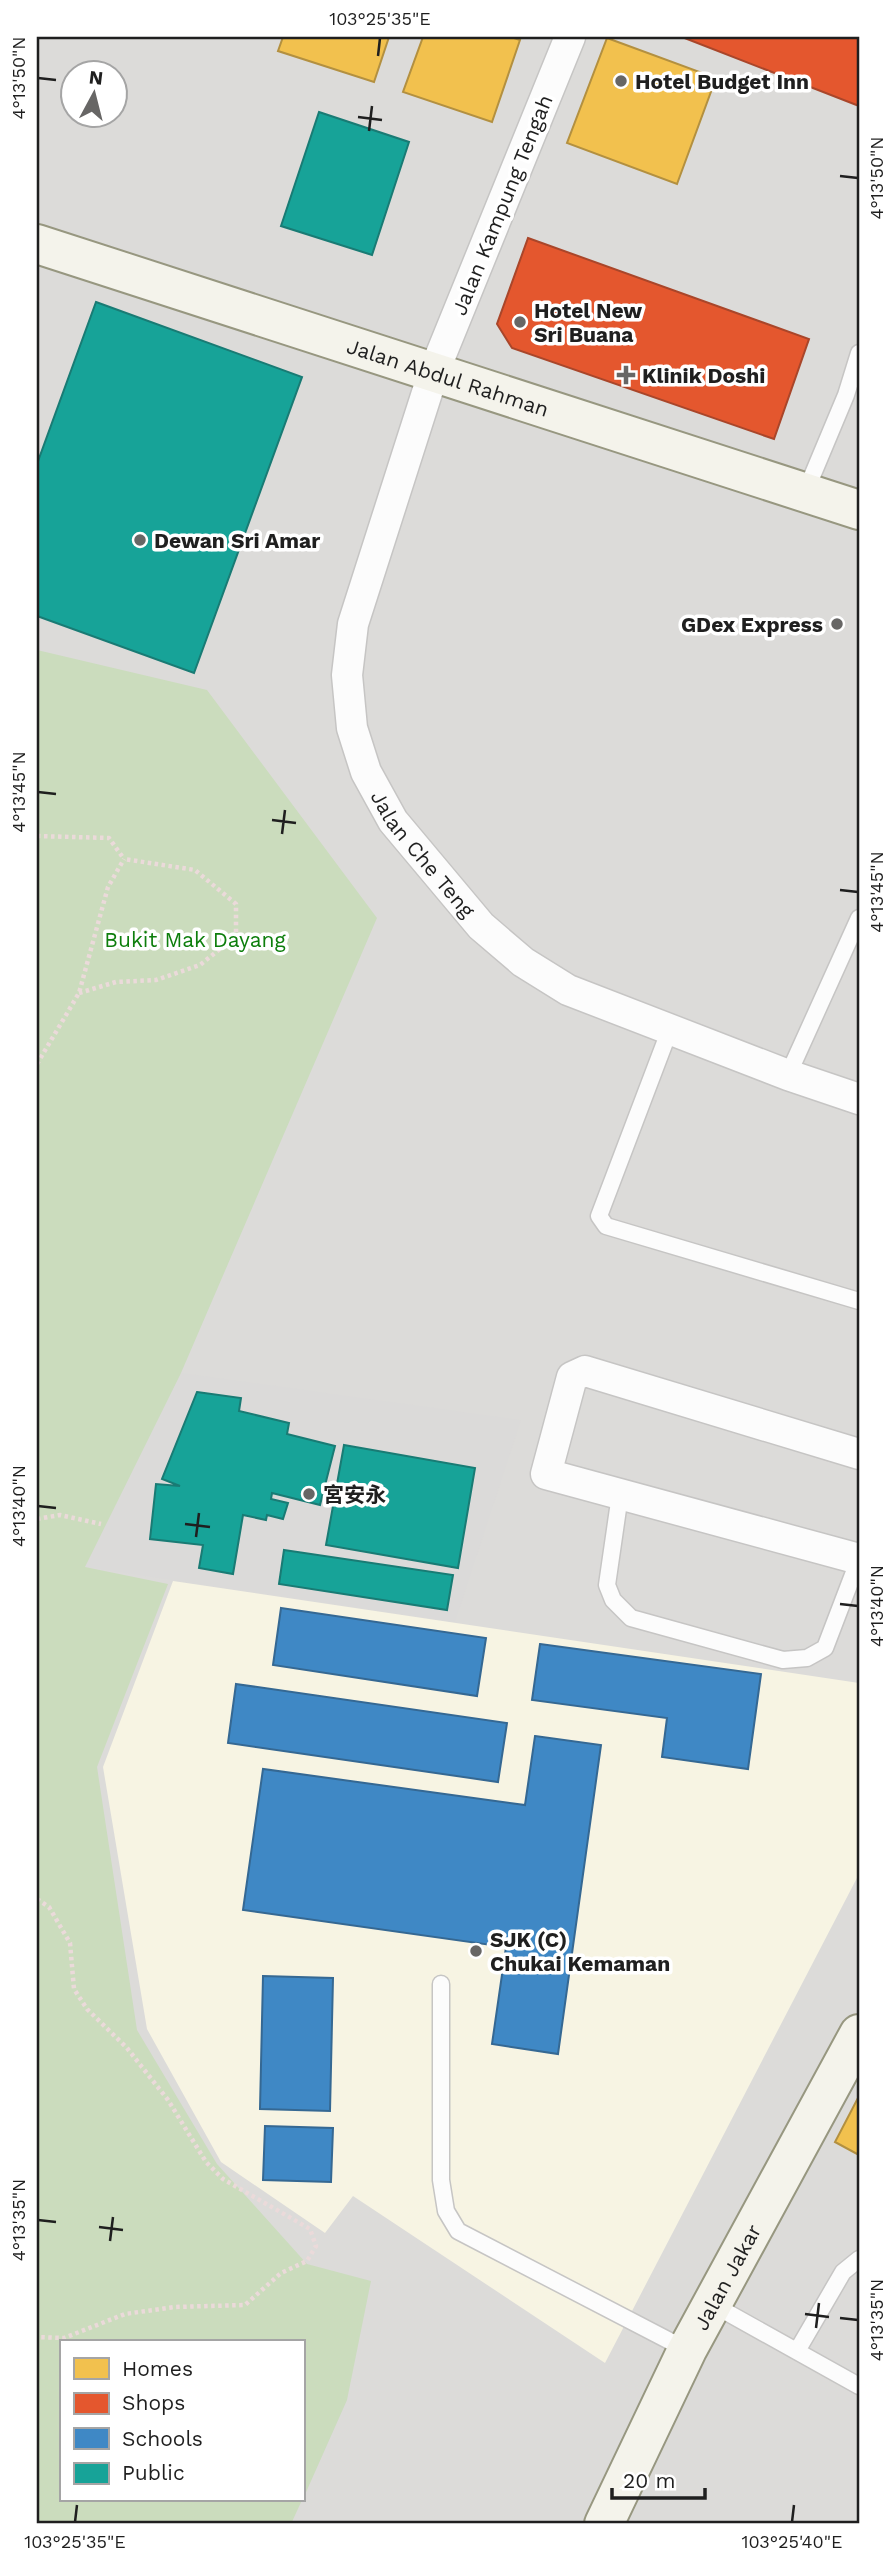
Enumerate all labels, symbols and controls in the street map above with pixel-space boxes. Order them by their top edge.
text: 103°25'35"E [329,8,431,29]
text: 4°13'50"N [8,36,29,120]
north arrow [60,60,130,130]
text: N [88,65,104,90]
place label: Hotel Budget Inn [635,69,809,94]
marker: Hotel Budget Inn [613,73,629,89]
street label: Jalan Kampung Tengah [446,91,558,319]
text: 4°13'50"N [866,136,887,220]
place label: Hotel New Sri Buana [534,298,642,347]
marker: Hotel New Sri Buana [512,314,528,330]
street label: Jalan Abdul Rahman [344,333,552,421]
place label: Klinik Doshi [642,363,765,388]
marker: Klinik Doshi [616,365,636,385]
place label: Dewan Sri Amar [154,528,320,553]
marker: Dewan Sri Amar [132,532,148,548]
place label: GDex Express [681,612,823,637]
marker: GDex Express [829,616,845,632]
text: 4°13'45"N [8,751,29,833]
street label: Jalan Che Teng [366,786,481,923]
text: 4°13'45"N [866,851,887,933]
park label: Bukit Mak Dayang [104,927,287,952]
text: 4°13'40"N [8,1465,29,1547]
place label: 宮安永 [323,1482,386,1507]
marker: 宮安永 [301,1486,317,1502]
text: 4°13'40"N [866,1565,887,1647]
place label: SJK (C) Chukai Kemaman [490,1927,670,1976]
marker: SJK (C) Chukai Kemaman [468,1943,484,1959]
text: 4°13'35"N [8,2179,29,2261]
street label: Jalan Jakar [688,2219,766,2334]
text: 4°13'35"N [866,2279,887,2361]
legend [60,2340,304,2502]
text: Homes [122,2356,193,2381]
text: Shops [122,2390,185,2415]
text: Schools [122,2426,203,2451]
scale bar [612,2456,705,2500]
text: Public [122,2460,185,2485]
text: 20 m [623,2468,675,2493]
text: 103°25'35"E [24,2531,126,2552]
text: 103°25'40"E [741,2531,843,2552]

